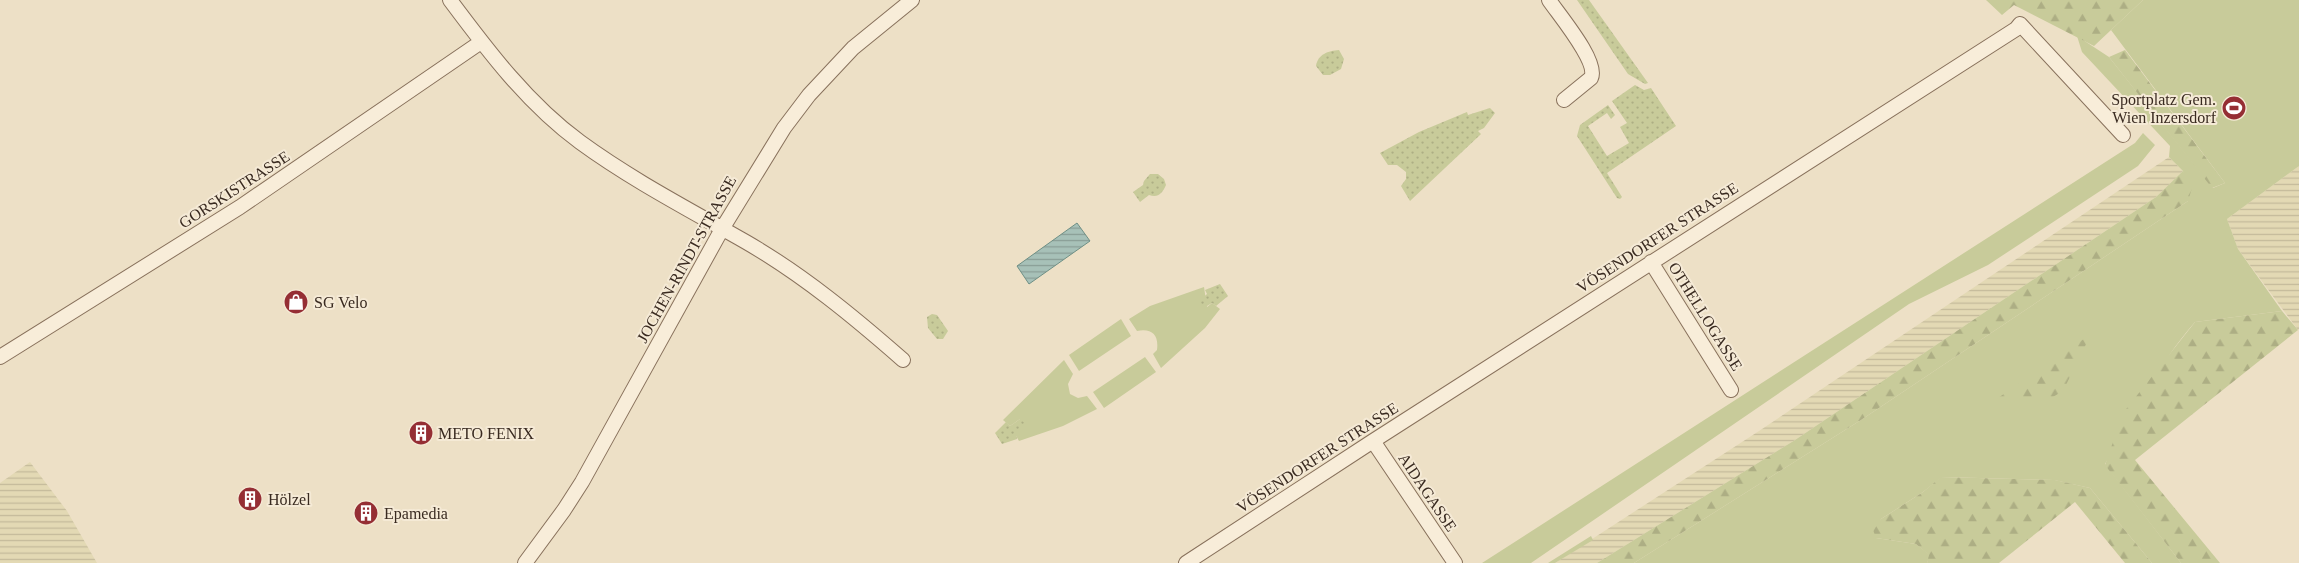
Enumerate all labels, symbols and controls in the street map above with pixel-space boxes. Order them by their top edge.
place label: Sportplatz Gem. Wien Inzersdorf [2111,91,2217,126]
sports icon: Sportplatz Gem. Wien Inzersdorf [2221,95,2247,121]
street label: GORSKISTRASSE [176,147,293,231]
street label: JOCHEN-RINDT-STRASSE [633,173,739,346]
street label: VÖSENDORFER STRASSE [1573,179,1741,296]
street label: OTHELLOGASSE [1665,259,1746,374]
shop icon: SG Velo [283,289,309,315]
place label: SG Velo [314,294,368,311]
street label: VÖSENDORFER STRASSE [1233,399,1401,516]
building icon: METO FENIX [408,420,434,446]
place label: METO FENIX [438,425,535,442]
street label: AIDAGASSE [1395,450,1460,535]
building icon: Hölzel [237,486,263,512]
place label: Hölzel [268,491,311,508]
building icon: Epamedia [353,500,379,526]
place label: Epamedia [384,505,448,523]

